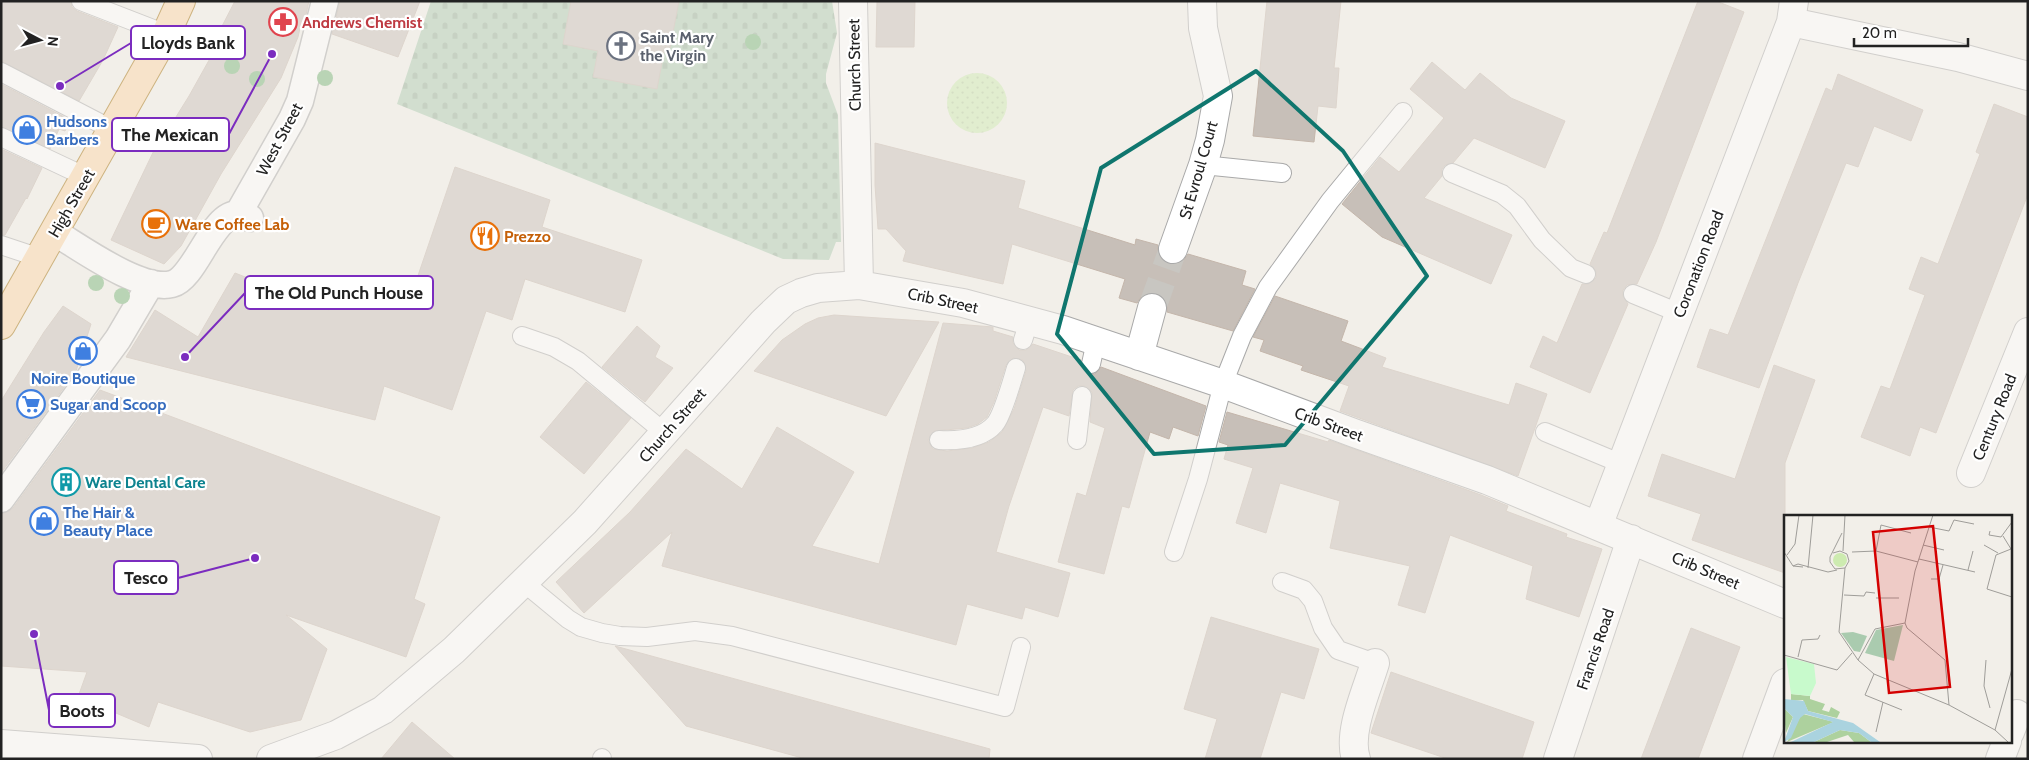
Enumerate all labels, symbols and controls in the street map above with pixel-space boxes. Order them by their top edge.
pharmacy icon: Andrews Chemist [268,7,298,37]
place label: Andrews Chemist [302,13,423,32]
north arrow [15,15,65,65]
scale bar [1854,15,1968,47]
street label: Church Street [844,18,865,111]
text: 20 m [1862,24,1897,42]
callout: Lloyds Bank [131,26,245,59]
place label: Saint Mary the Virgin [640,28,714,65]
church icon: Saint Mary the Virgin [606,31,636,61]
text: Lloyds Bank [141,32,235,54]
text: N [43,35,62,47]
street label: West Street [252,99,307,179]
place label: Hudsons Barbers [46,112,107,149]
shop icon: Hudsons Barbers [12,115,42,145]
callout: The Mexican [112,118,229,151]
street label: St Evroul Court [1175,118,1222,221]
text: The Mexican [121,124,219,146]
street label: High Street [44,165,99,241]
street label: Coronation Road [1669,208,1728,321]
cafe icon: Ware Coffee Lab [141,209,171,239]
place label: Ware Coffee Lab [175,215,289,234]
restaurant icon: Prezzo [470,221,500,251]
place label: Prezzo [504,227,551,246]
callout: The Old Punch House [245,276,433,309]
text: The Old Punch House [255,282,423,304]
street label: Crib Street [906,284,981,317]
shop icon: Noire Boutique [68,336,98,366]
place label: Noire Boutique [31,369,135,388]
street label: Century Road [1968,371,2020,463]
street label: Church Street [635,384,710,466]
supermarket icon: Sugar and Scoop [16,389,46,419]
place label: Sugar and Scoop [50,395,166,414]
street label: Crib Street [1292,403,1366,446]
building icon: Ware Dental Care [51,467,81,497]
place label: Ware Dental Care [85,473,206,492]
place label: The Hair & Beauty Place [63,503,153,540]
shop icon: The Hair & Beauty Place [29,506,59,536]
inset map [1784,515,2012,742]
street label: Crib Street [1669,548,1743,593]
callout: Tesco [114,561,178,594]
text: Tesco [124,567,168,589]
street label: Francis Road [1573,606,1618,692]
callout: Boots [49,694,115,727]
text: Boots [59,700,105,722]

